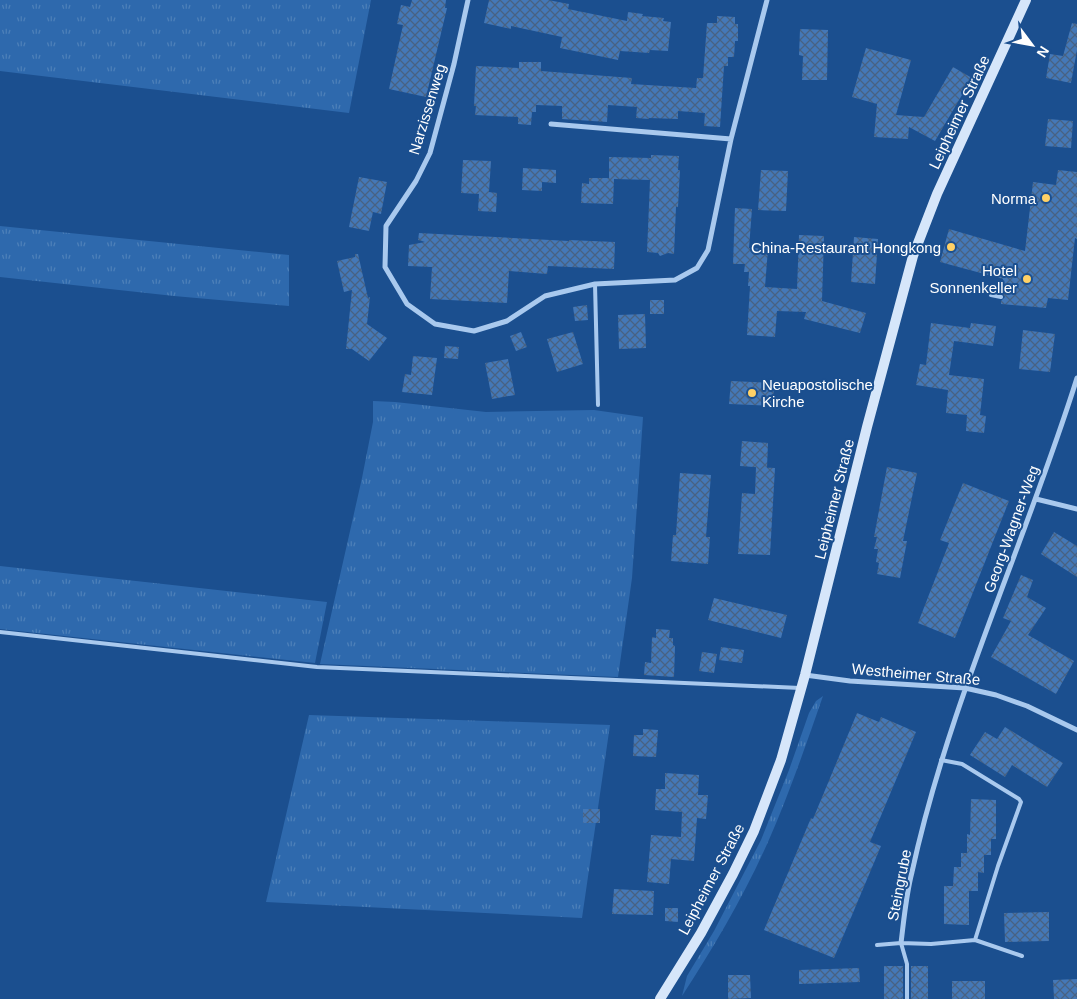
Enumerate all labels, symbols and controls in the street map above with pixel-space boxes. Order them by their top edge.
north arrow [1007,20,1057,70]
text: N [1034,43,1052,60]
street label: Leipheimer Straße [925,52,993,172]
street label: Narzissenweg [405,61,449,157]
place label: Norma [991,190,1037,207]
marker: Norma [1040,192,1052,204]
place label: China-Restaurant Hongkong [751,239,941,256]
marker: China-Restaurant Hongkong [945,241,957,253]
place label: Hotel Sonnenkeller [929,262,1017,296]
marker: Hotel Sonnenkeller [1021,273,1033,285]
place label: Neuapostolische Kirche [762,376,873,410]
marker: Neuapostolische Kirche [746,387,758,399]
street label: Leipheimer Straße [811,437,857,561]
street label: Georg-Wagner-Weg [980,463,1042,595]
street label: Westheimer Straße [851,660,981,688]
street label: Leipheimer Straße [675,821,747,937]
street label: Steingrube [884,848,914,922]

